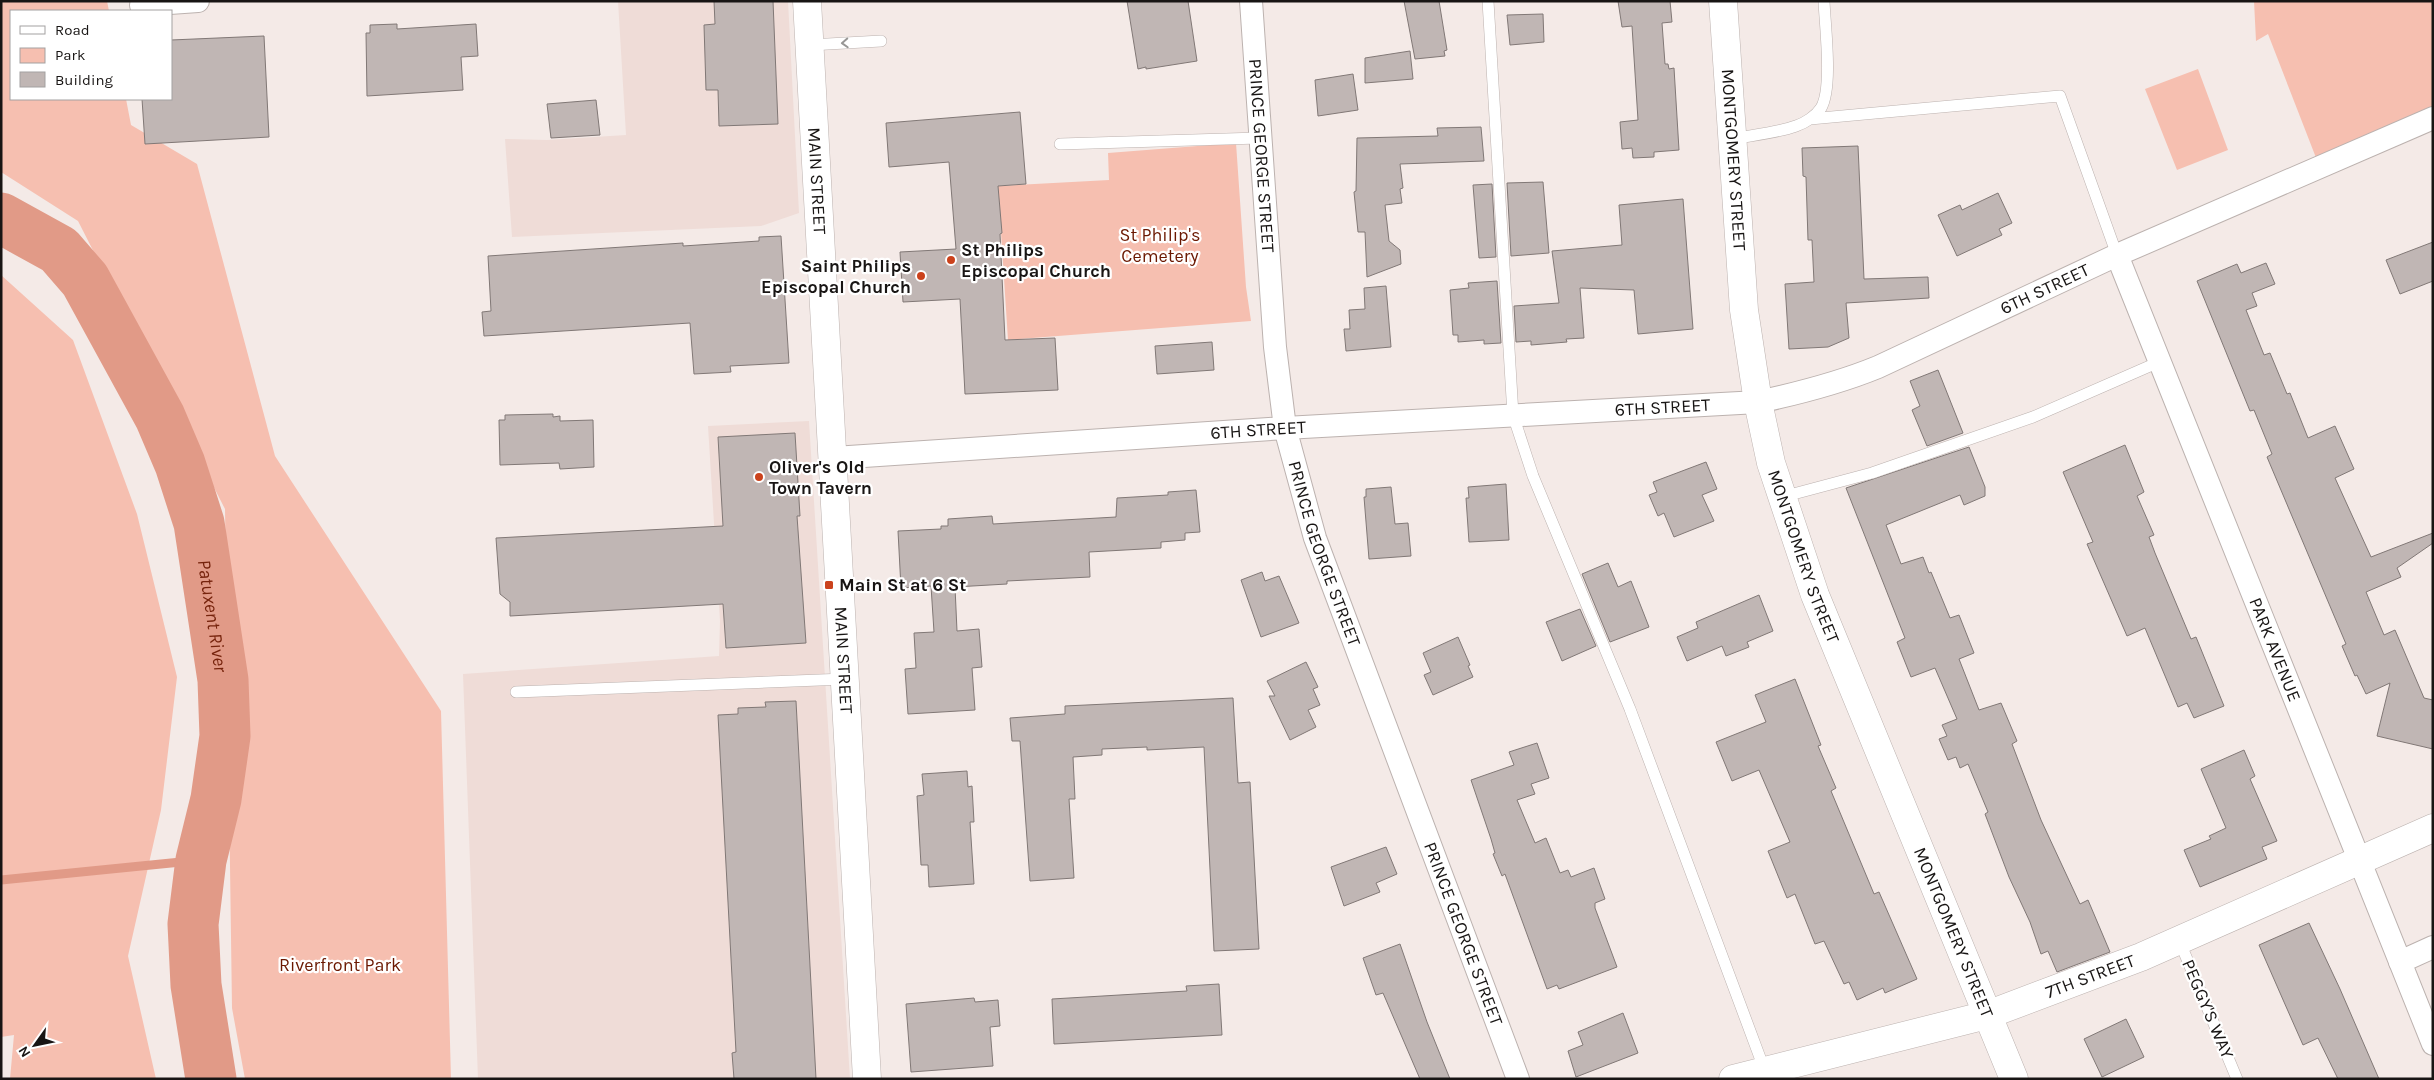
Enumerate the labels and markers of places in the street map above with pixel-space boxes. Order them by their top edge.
place label: St Philips Episcopal Church [961,239,1111,282]
marker: St Philips Episcopal Church [945,254,957,266]
place label: Saint Philips Episcopal Church [761,255,911,298]
marker: Saint Philips Episcopal Church [915,270,927,282]
place label: Oliver's Old Town Tavern [769,456,872,499]
marker: Oliver's Old Town Tavern [753,471,765,483]
place label: Main St at 6 St [839,574,966,596]
marker: Main St at 6 St [823,579,835,591]

